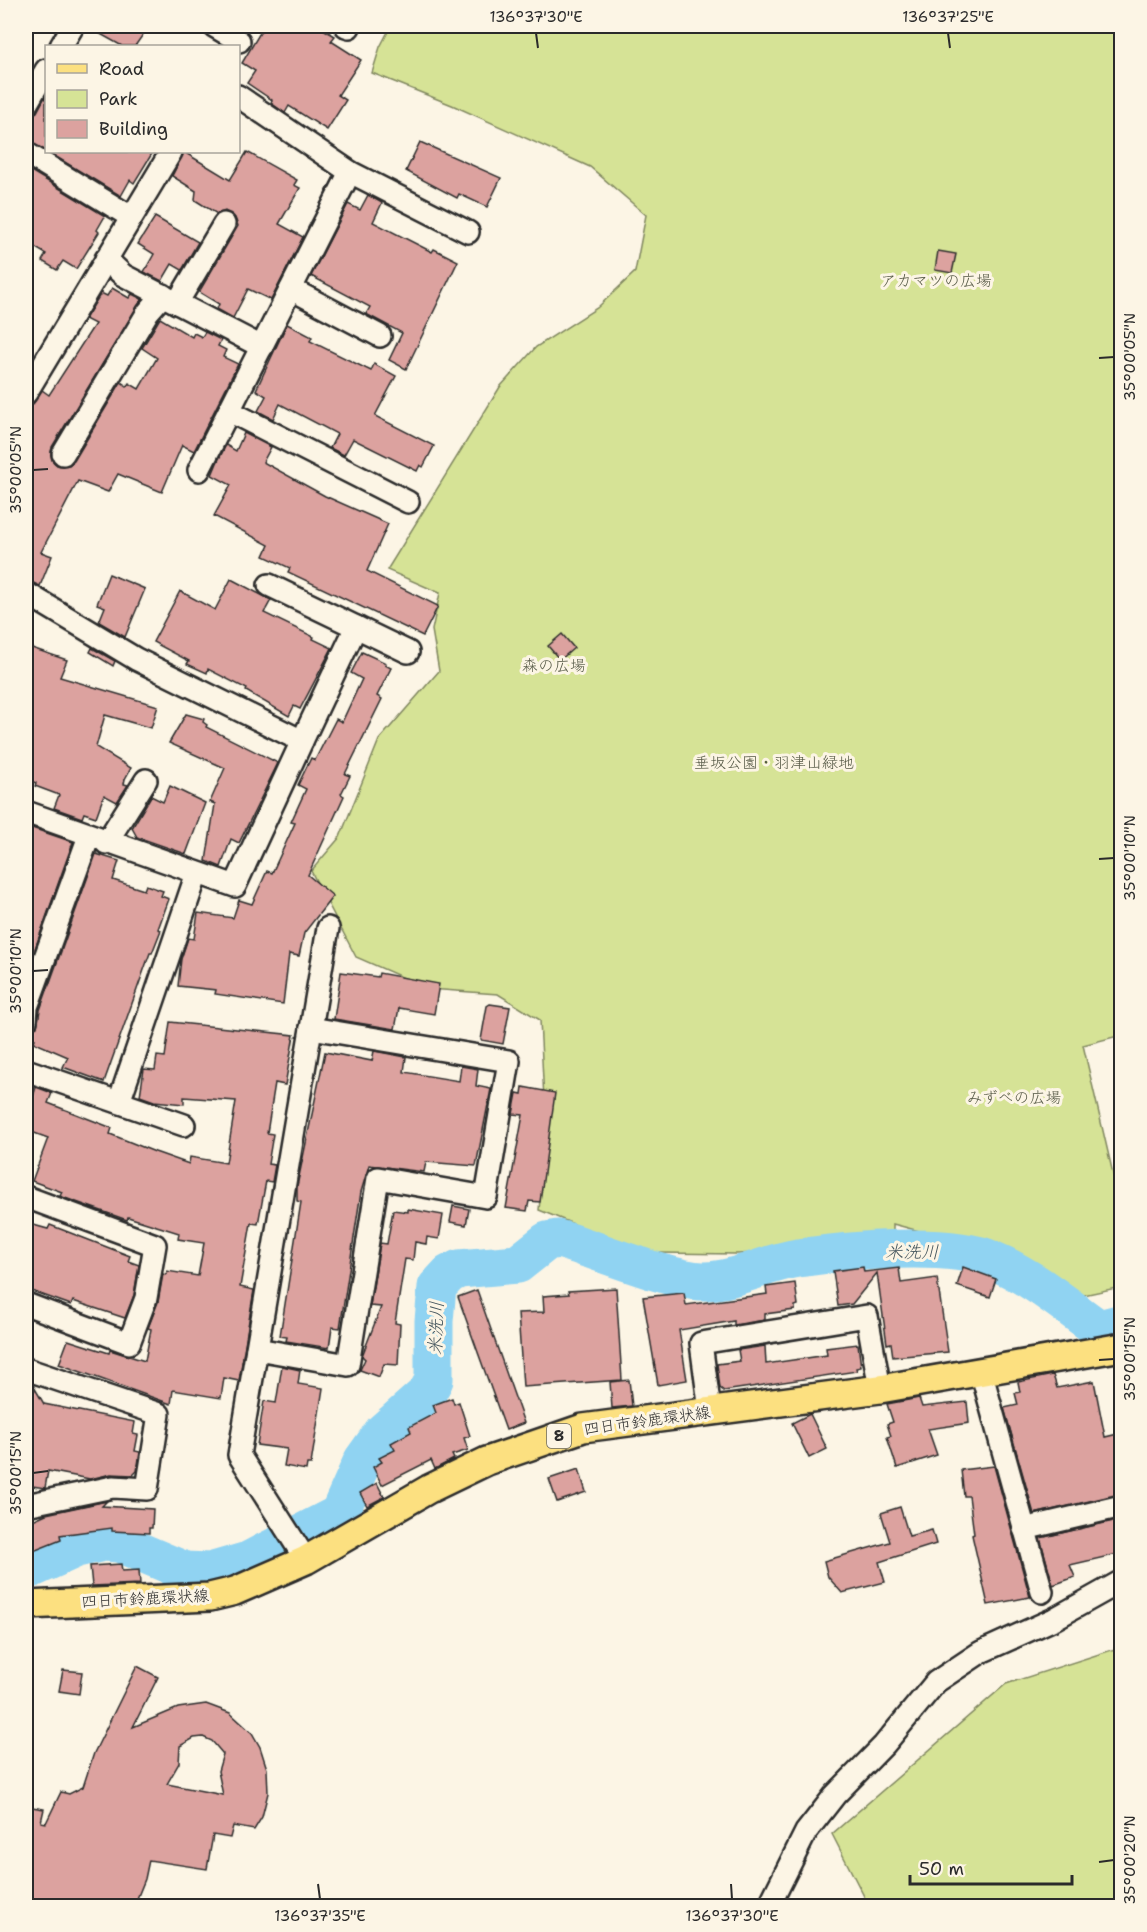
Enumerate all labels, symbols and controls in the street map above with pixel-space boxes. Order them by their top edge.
text: 136°37'30"E [489,7,583,27]
text: 136°37'25"E [902,7,994,27]
legend [45,45,240,153]
text: Road [99,57,144,81]
text: Park [99,87,138,111]
text: Building [99,117,168,141]
park label: アカマツの広場 [880,270,992,291]
text: 35°00'05"N [1120,313,1140,401]
text: 35°00'05"N [6,426,26,514]
park label: 森の広場 [522,655,586,676]
park label: 垂坂公園・羽津山緑地 [694,752,854,773]
text: 35°00'10"N [1120,815,1140,901]
text: 35°00'10"N [6,928,26,1014]
park label: みずべの広場 [966,1087,1062,1108]
water label: 米洗川 [885,1240,939,1264]
water label: 米洗川 [423,1301,449,1355]
text: 35°00'15"N [1120,1317,1140,1401]
street label: 四日市鈴鹿環状線 [582,1401,712,1440]
road number: 8 [547,1424,571,1448]
text: 35°00'15"N [6,1431,26,1515]
street label: 四日市鈴鹿環状線 [81,1585,209,1612]
text: 35°00'20"N [1120,1815,1140,1905]
scale bar [910,1848,1072,1886]
text: 50 m [919,1857,964,1881]
text: 136°37'35"E [274,1906,366,1926]
text: 136°37'30"E [685,1906,779,1926]

